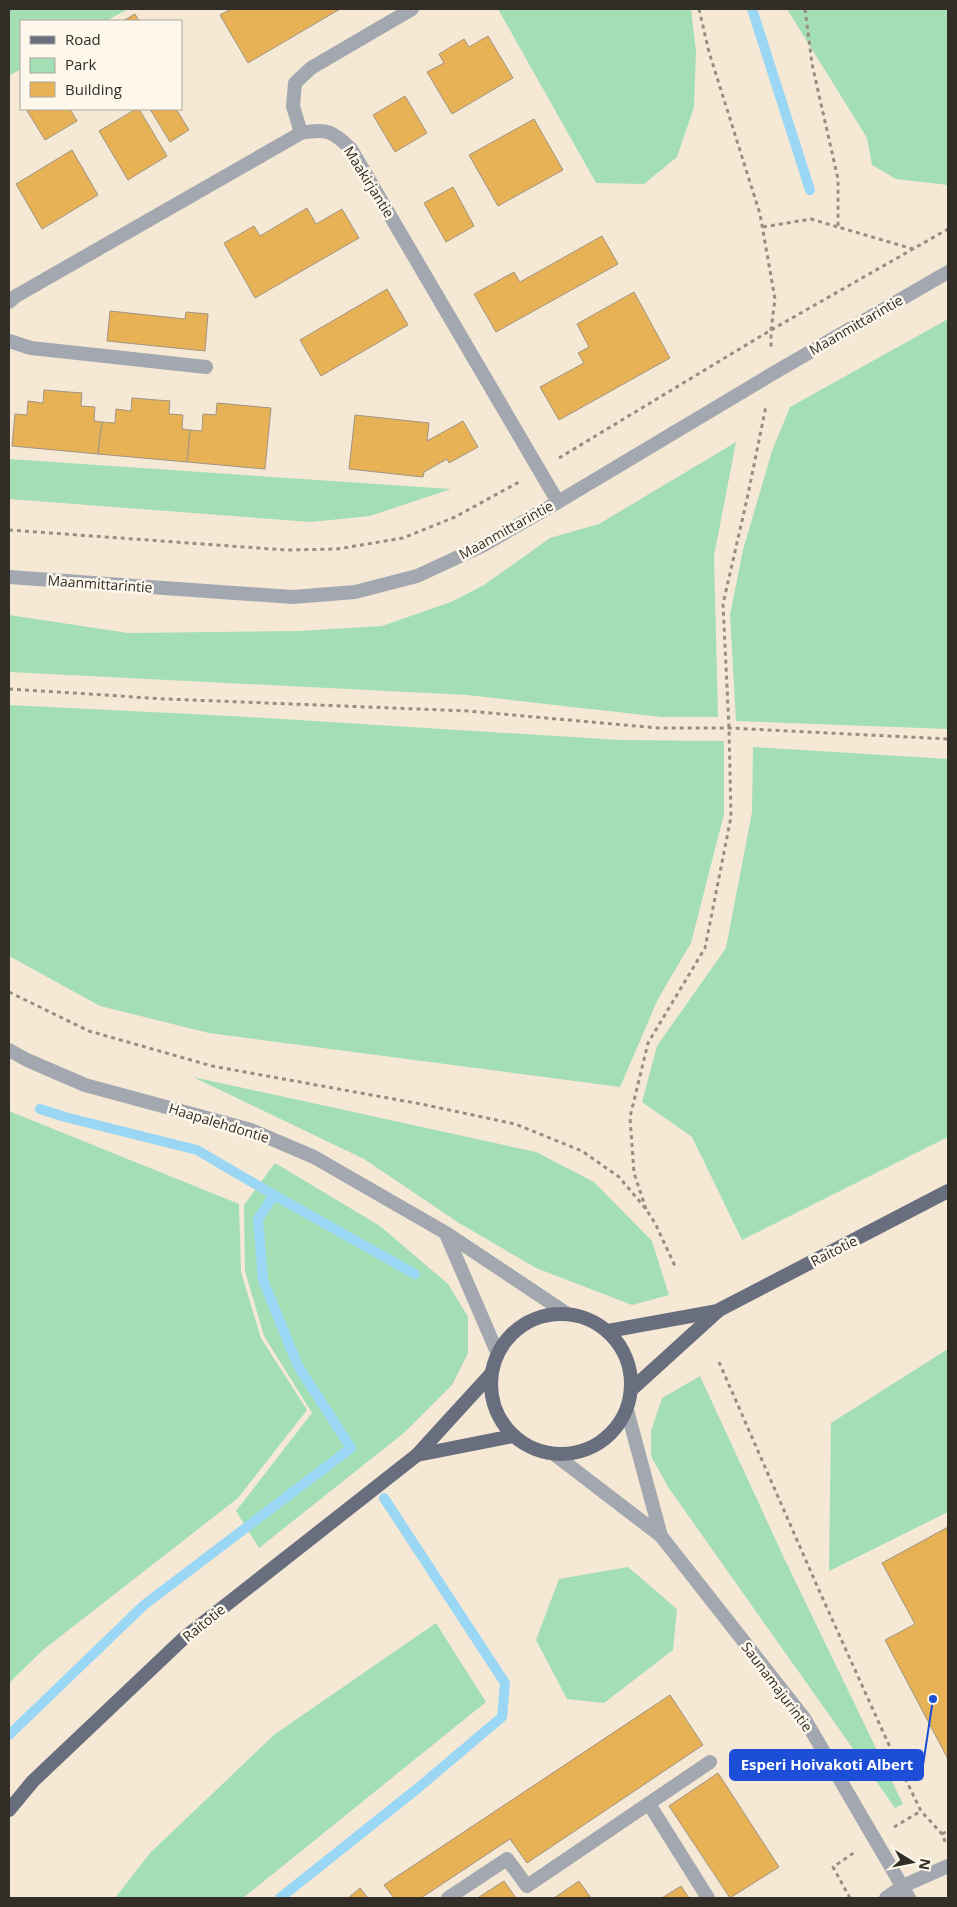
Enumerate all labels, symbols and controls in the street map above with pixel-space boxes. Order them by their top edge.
legend [20,20,182,110]
text: Road [65,29,101,49]
text: Park [65,54,96,74]
text: Building [65,79,122,99]
street label: Maakirjantie [340,142,399,221]
street label: Maanmittarintie [805,290,906,359]
street label: Maanmittarintie [455,496,556,563]
street label: Maanmittarintie [47,570,153,597]
street label: Haapalehdontie [167,1098,272,1147]
street label: Raitotie [807,1231,860,1270]
street label: Raitotie [178,1599,229,1646]
street label: Saunamajurintie [737,1638,817,1735]
callout: Esperi Hoivakoti Albert [730,1750,923,1780]
text: Esperi Hoivakoti Albert [741,1754,914,1774]
north arrow [887,1837,937,1887]
text: N [915,1857,936,1872]

